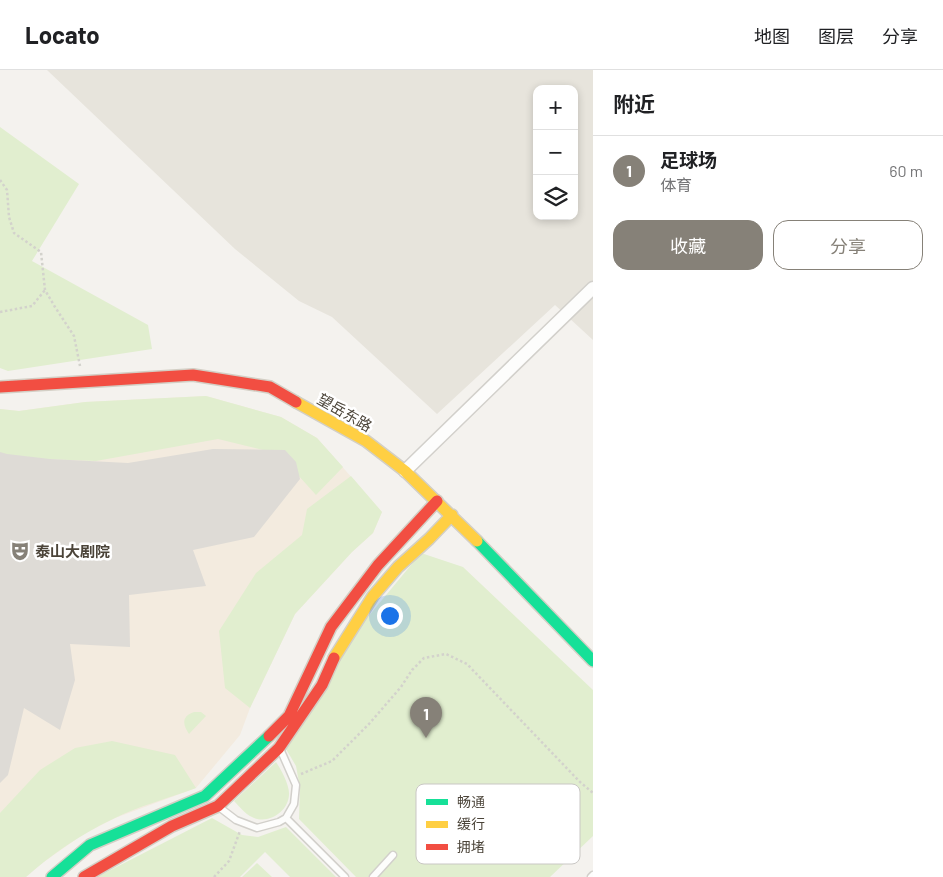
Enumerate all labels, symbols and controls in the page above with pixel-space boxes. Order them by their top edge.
text: Locato [25,20,100,49]
text: 地图 [754,25,790,47]
text: 图层 [818,25,854,47]
text: 分享 [882,25,918,47]
map controls [533,85,578,220]
button: + [533,85,578,130]
text: 附近 [613,91,655,116]
button: − [533,130,578,175]
text: 足球场 [660,148,717,171]
text: 1 [626,161,632,180]
text: 60 m [889,161,923,180]
button: layers [533,175,578,220]
text: 体育 [660,175,692,194]
button: 收藏 [613,220,763,270]
button: 分享 [773,220,923,270]
street label: 望岳东路 [315,389,375,435]
theatre icon: 泰山大剧院 [9,540,31,562]
place label: 泰山大剧院 [35,542,110,560]
your location [377,603,403,629]
pin: 1 [410,697,442,738]
legend [416,784,580,864]
text: 畅通 [457,793,485,810]
text: 缓行 [457,815,485,832]
text: 拥堵 [457,838,485,855]

